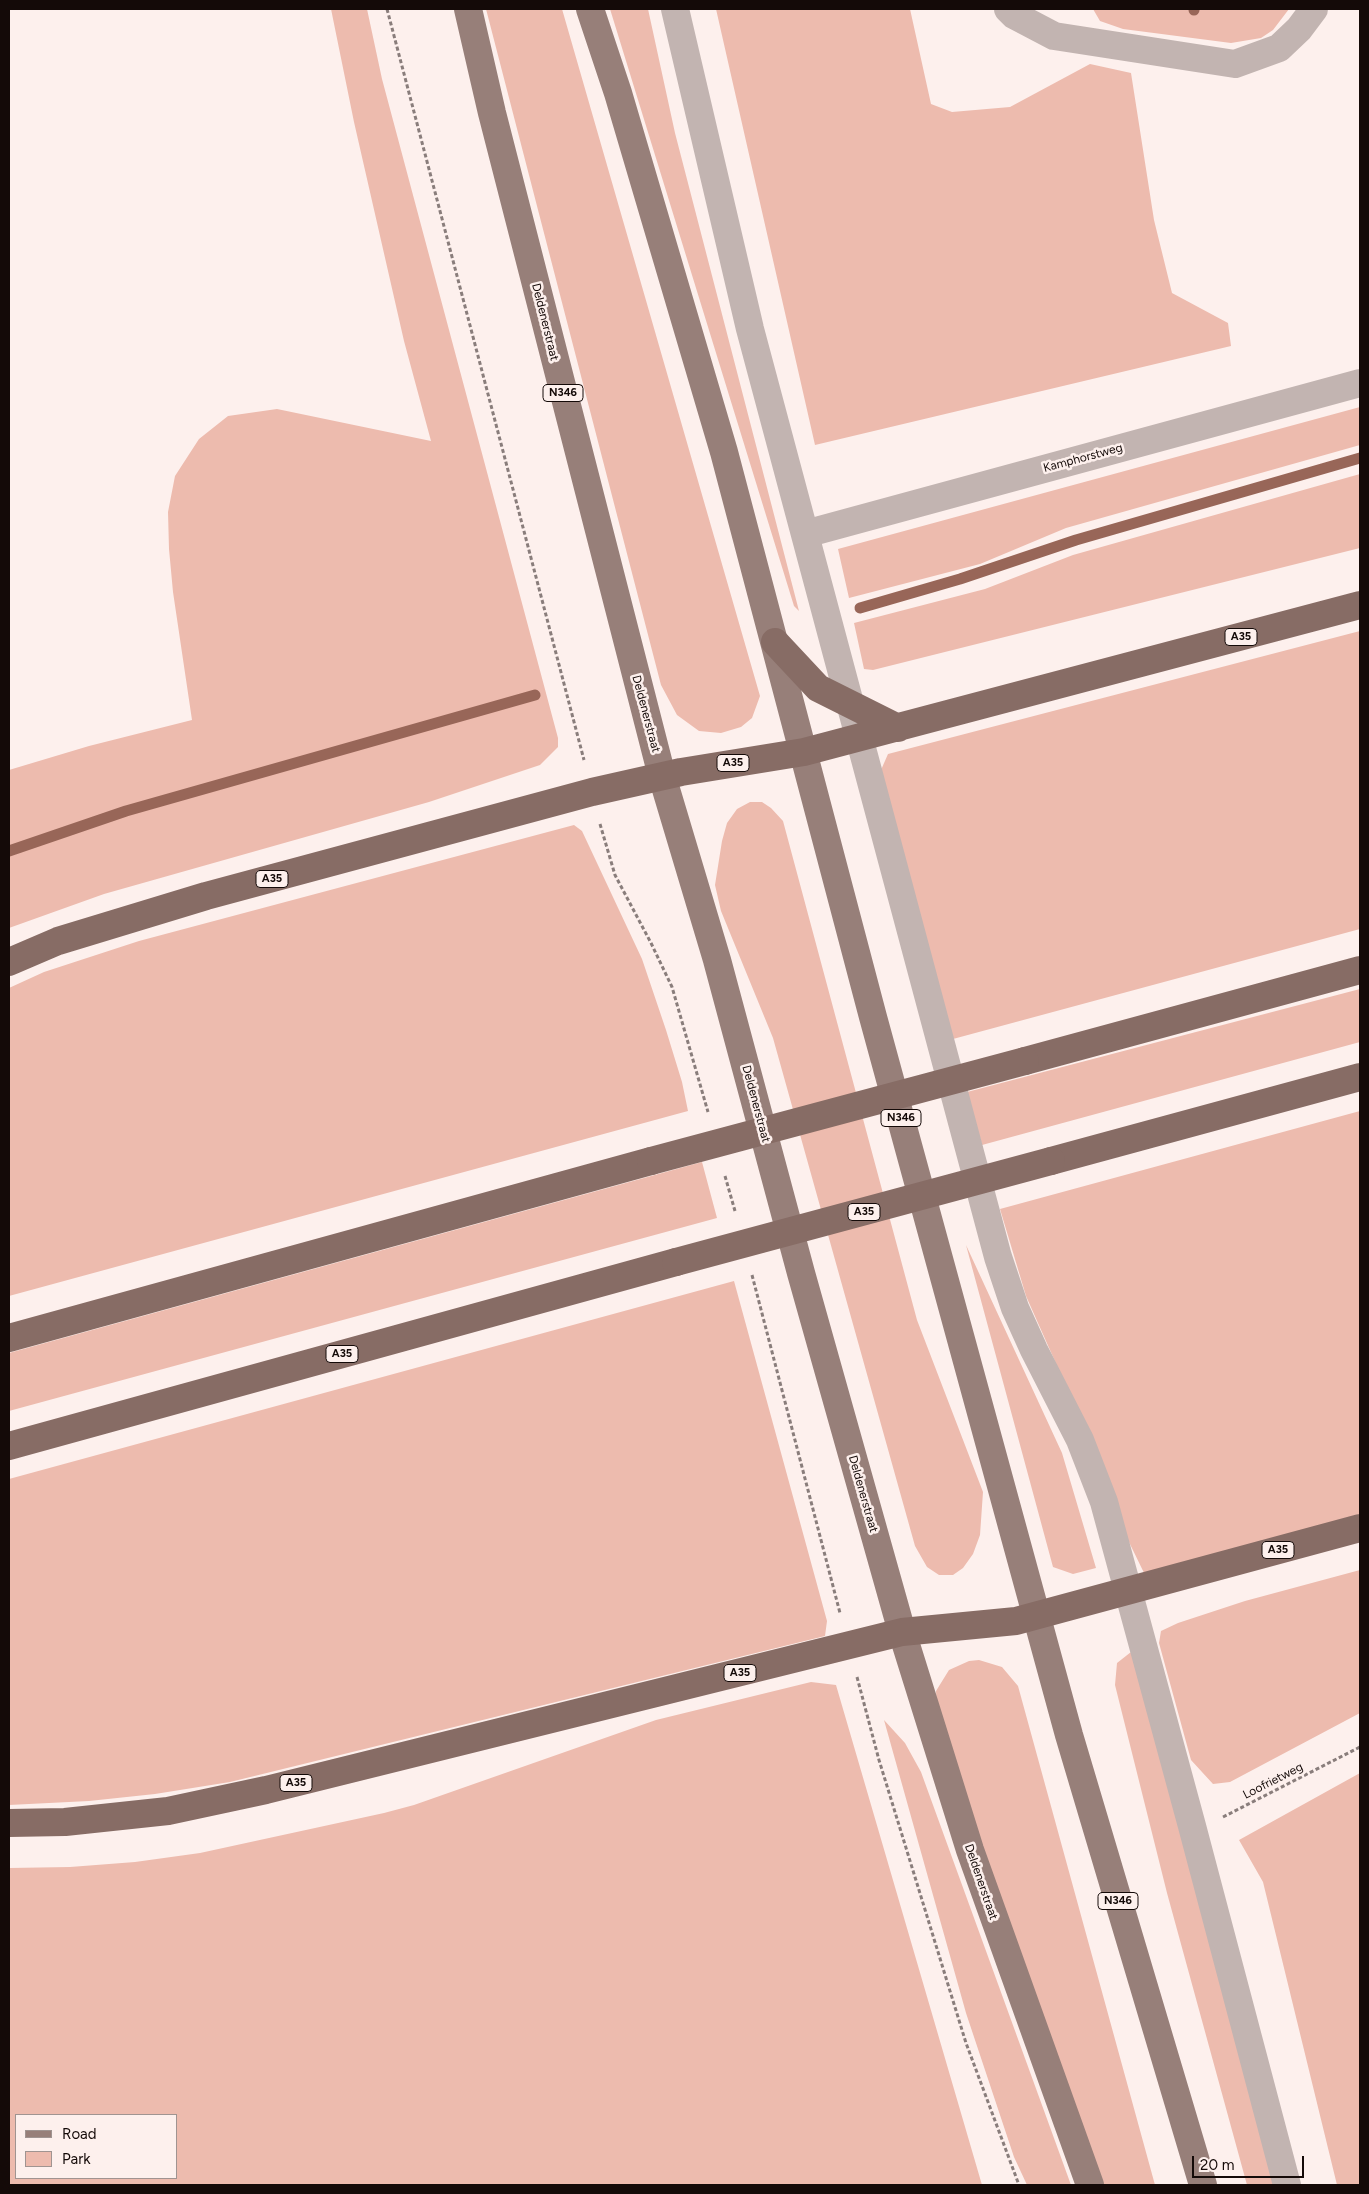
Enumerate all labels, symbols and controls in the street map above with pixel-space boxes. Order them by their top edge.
street label: Deldenerstraat [528,282,562,362]
road number: N346 [543,384,583,402]
street label: Kamphorstweg [1042,441,1124,475]
road number: A35 [1225,628,1257,646]
street label: Deldenerstraat [629,674,663,754]
road number: A35 [717,754,749,771]
road number: A35 [256,871,288,888]
street label: Deldenerstraat [739,1064,773,1144]
road number: N346 [881,1110,921,1126]
road number: A35 [848,1204,880,1220]
road number: A35 [326,1346,358,1362]
street label: Deldenerstraat [845,1454,881,1534]
road number: A35 [1262,1542,1294,1558]
road number: A35 [724,1665,756,1682]
street label: Loofrietweg [1241,1760,1305,1802]
road number: A35 [280,1775,312,1792]
street label: Deldenerstraat [961,1842,1001,1922]
road number: N346 [1098,1892,1138,1910]
legend [15,2114,178,2179]
text: Road [62,2125,97,2143]
scale bar [1194,2146,1306,2178]
text: Park [62,2150,91,2168]
text: 20 m [1200,2156,1234,2174]

